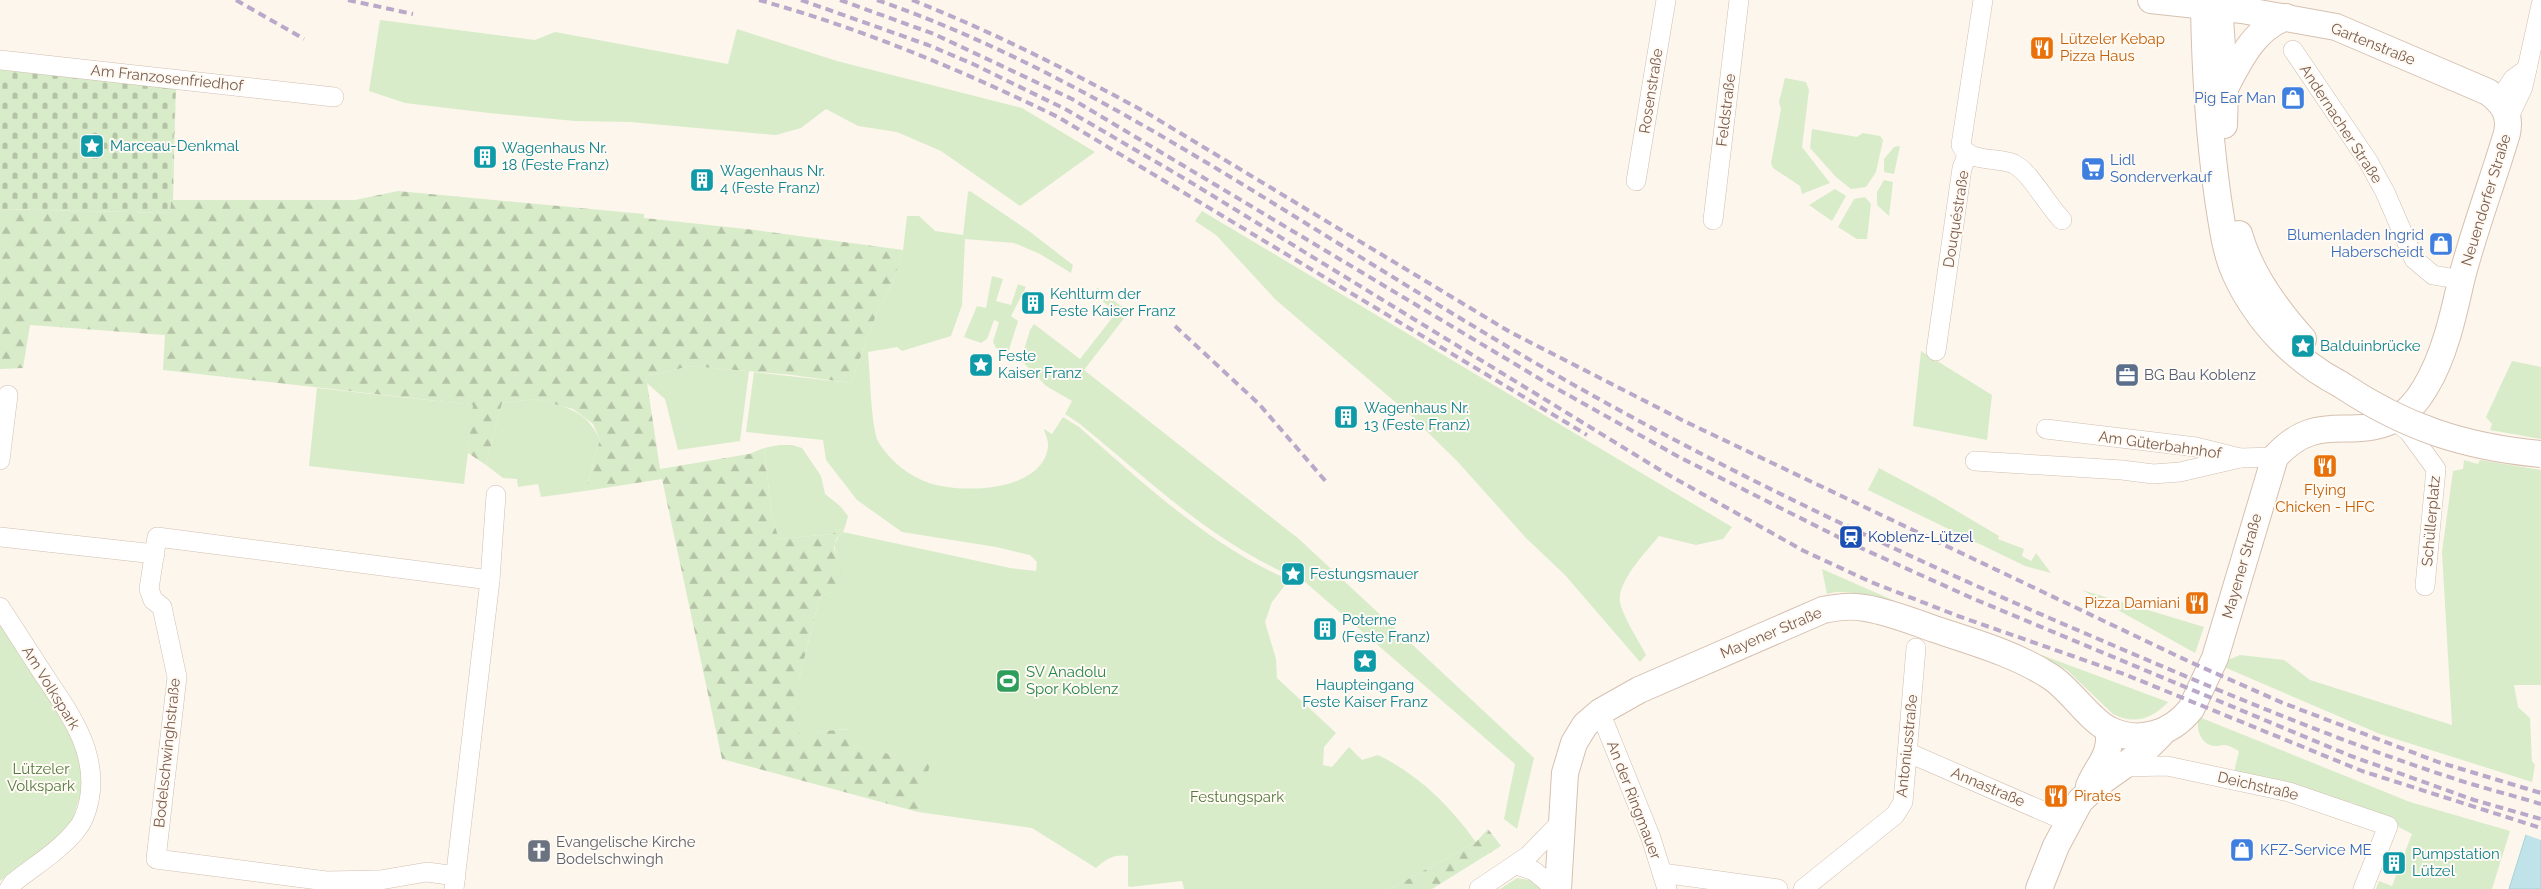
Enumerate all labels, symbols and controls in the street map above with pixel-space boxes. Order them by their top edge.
street label: Gartenstraße [2328,19,2418,69]
place label: Lützeler Kebap Pizza Haus [2060,30,2165,65]
restaurant icon: Lützeler Kebap Pizza Haus [2029,35,2055,61]
street label: Rosenstraße [1635,47,1667,135]
street label: Am Franzosenfriedhof [90,61,245,95]
street label: Andernacher Straße [2296,61,2386,187]
street label: Feldstraße [1713,72,1739,147]
shop icon: Pig Ear Man [2280,85,2306,111]
place label: Pig Ear Man [2194,89,2276,107]
street label: Neuendorfer Straße [2457,132,2515,268]
place icon: Marceau-Denkmal [79,133,105,159]
place label: Marceau-Denkmal [110,137,240,155]
place label: Wagenhaus Nr. 18 (Feste Franz) [502,139,609,174]
building icon: Wagenhaus Nr. 18 (Feste Franz) [472,144,498,170]
place label: Lidl Sonderverkauf [2110,151,2213,186]
supermarket icon: Lidl Sonderverkauf [2080,156,2106,182]
place label: Wagenhaus Nr. 4 (Feste Franz) [720,162,825,197]
building icon: Wagenhaus Nr. 4 (Feste Franz) [689,167,715,193]
street label: Douquéstraße [1939,169,1973,269]
place label: Blumenladen Ingrid Haberscheidt [2287,226,2424,261]
shop icon: Blumenladen Ingrid Haberscheidt [2428,231,2454,257]
place label: Kehlturm der Feste Kaiser Franz [1050,285,1176,320]
building icon: Kehlturm der Feste Kaiser Franz [1020,290,1046,316]
place icon: Balduinbrücke [2290,333,2316,359]
place label: Balduinbrücke [2320,337,2421,355]
place label: Feste Kaiser Franz [998,347,1082,382]
place icon: Feste Kaiser Franz [968,352,994,378]
office icon: BG Bau Koblenz [2114,362,2140,388]
place label: BG Bau Koblenz [2144,366,2256,384]
place label: Wagenhaus Nr. 13 (Feste Franz) [1364,399,1470,434]
building icon: Wagenhaus Nr. 13 (Feste Franz) [1333,404,1359,430]
street label: Am Güterbahnhof [2097,427,2224,463]
restaurant icon: Flying Chicken - HFC [2312,453,2338,479]
street label: Schüllerplatz [2418,475,2444,567]
place label: Flying Chicken - HFC [2275,481,2375,516]
street label: Mayener Straße [2218,511,2266,621]
station icon: Koblenz-Lützel [1838,524,1864,550]
place label: Koblenz-Lützel [1868,528,1974,546]
place icon: Festungsmauer [1280,561,1306,587]
place label: Festungsmauer [1310,565,1419,583]
restaurant icon: Pizza Damiani [2184,590,2210,616]
place label: Pizza Damiani [2085,594,2180,612]
street label: Mayener Straße [1718,603,1825,662]
place label: Poterne (Feste Franz) [1342,611,1430,646]
building icon: Poterne (Feste Franz) [1312,616,1338,642]
street label: Am Volkspark [18,643,84,733]
place icon: Haupteingang Feste Kaiser Franz [1352,648,1378,674]
place label: SV Anadolu Spor Koblenz [1026,663,1118,698]
sports icon: SV Anadolu Spor Koblenz [995,668,1021,694]
place label: Haupteingang Feste Kaiser Franz [1302,676,1428,711]
street label: Bodelschwinghstraße [150,677,184,829]
street label: Antoniusstraße [1893,693,1921,798]
street label: An der Ringmauer [1603,738,1665,863]
park label: Lützeler Volkspark [7,760,75,795]
street label: Annastraße [1948,763,2028,811]
street label: Deichstraße [2216,768,2300,804]
restaurant icon: Pirates [2043,783,2069,809]
place label: Pirates [2074,787,2121,805]
park label: Festungspark [1190,788,1284,806]
place label: Evangelische Kirche Bodelschwingh [556,833,696,868]
shop icon: KFZ-Service ME [2229,837,2255,863]
church icon: Evangelische Kirche Bodelschwingh [526,838,552,864]
place label: KFZ-Service ME [2260,841,2372,859]
place label: Pumpstation Lützel [2412,845,2500,880]
building icon: Pumpstation Lützel [2381,850,2407,876]

